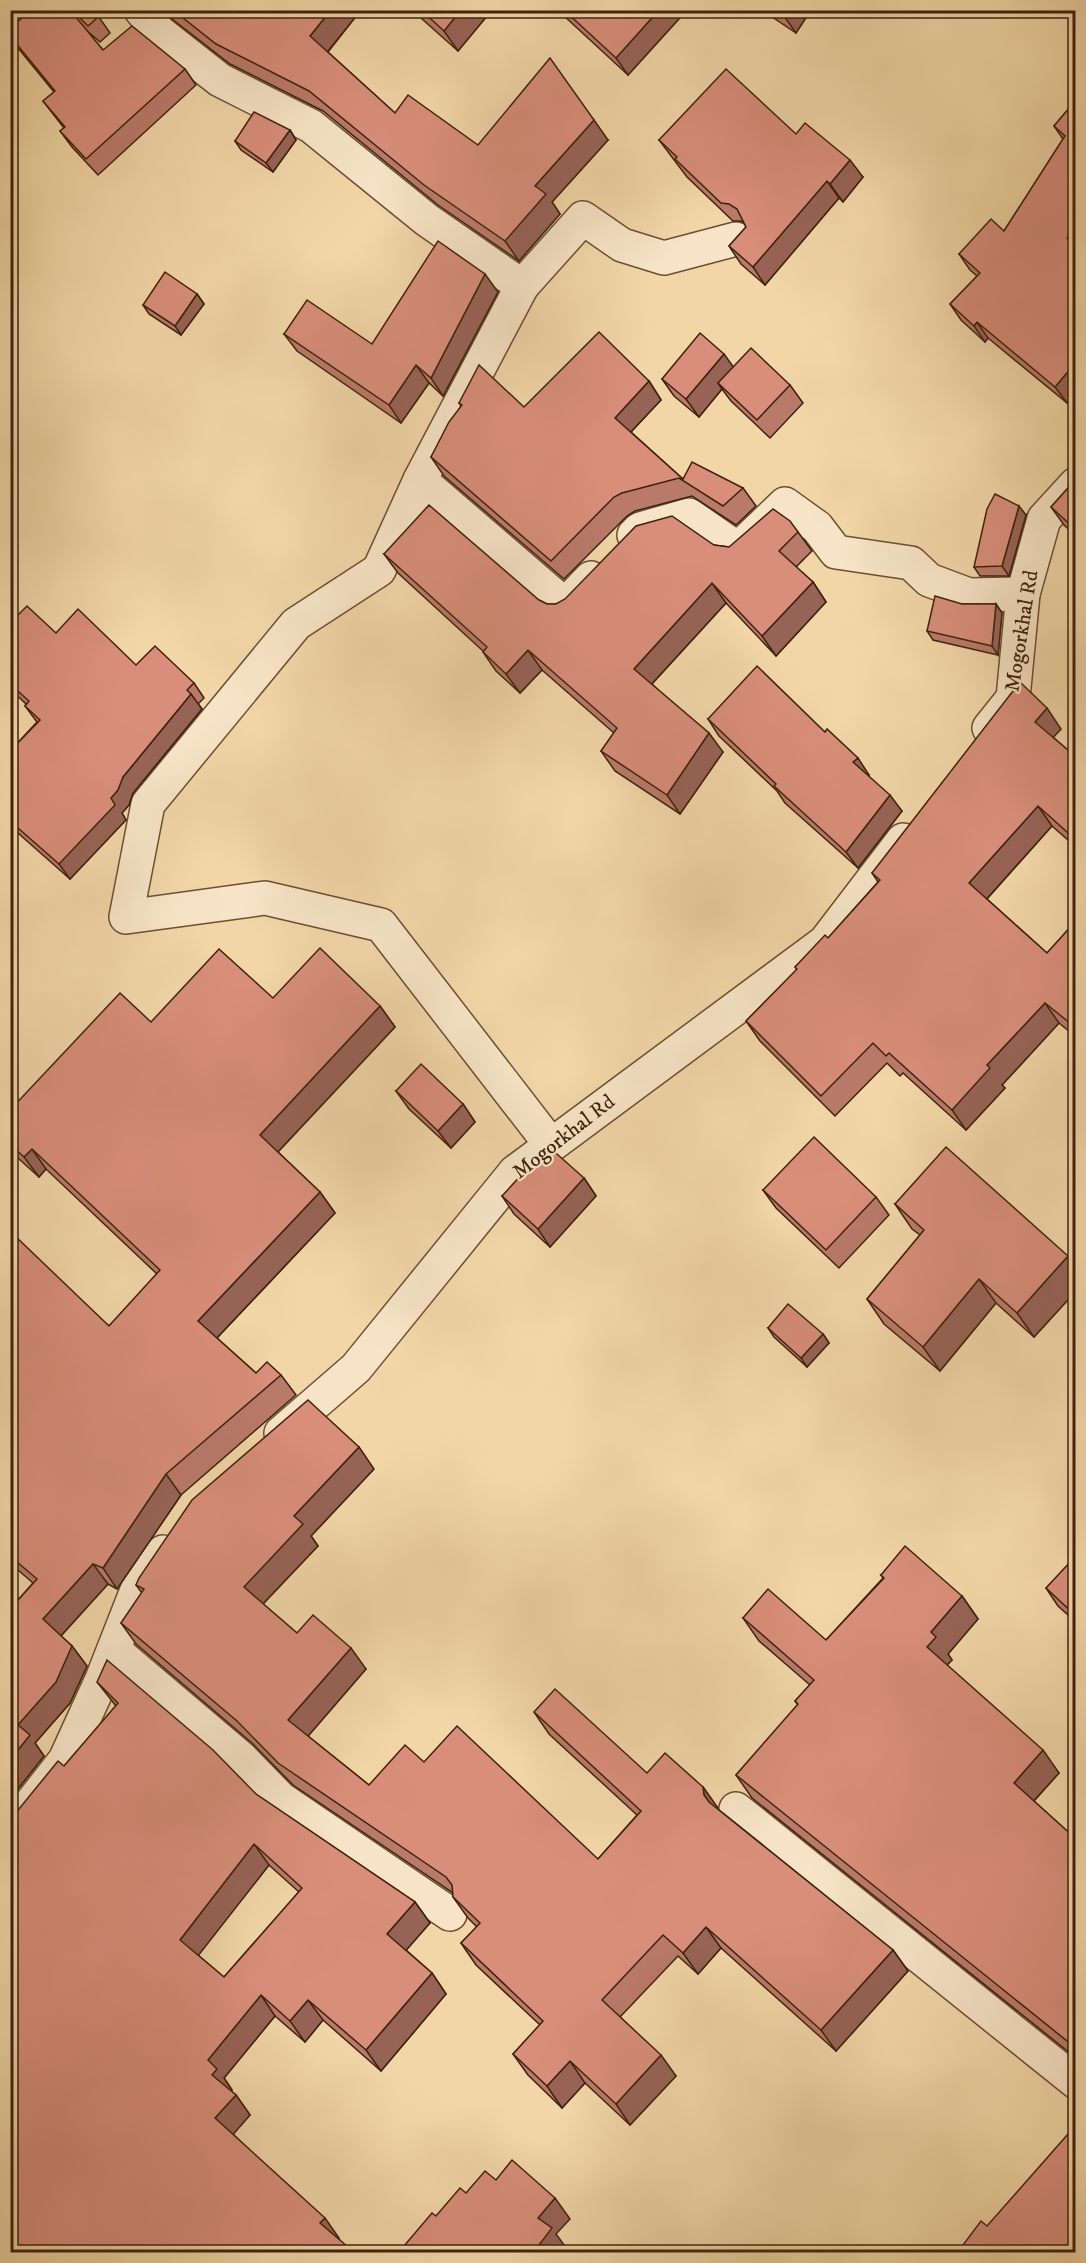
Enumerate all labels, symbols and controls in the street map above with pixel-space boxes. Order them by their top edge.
street label: Mogorkhal Rd [1000,568,1045,694]
street label: Mogorkhal Rd [508,1089,621,1185]

